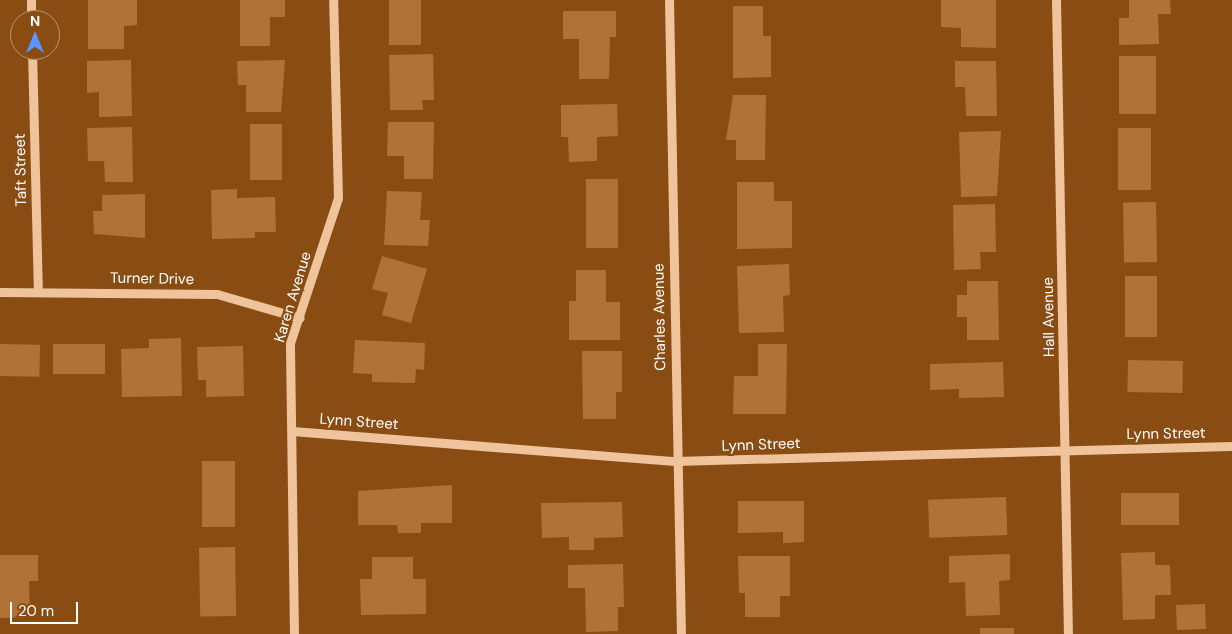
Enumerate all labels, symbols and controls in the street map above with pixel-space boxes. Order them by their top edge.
north arrow [10,10,60,60]
text: N [30,12,40,30]
street label: Taft Street [11,133,31,207]
street label: Karen Avenue [271,249,315,345]
street label: Charles Avenue [650,263,670,371]
street label: Turner Drive [110,269,194,289]
street label: Hall Avenue [1039,277,1059,357]
street label: Lynn Street [319,410,399,434]
street label: Lynn Street [1126,424,1206,444]
street label: Lynn Street [721,435,801,455]
scale bar [12,592,80,624]
text: 20 m [18,601,54,621]

